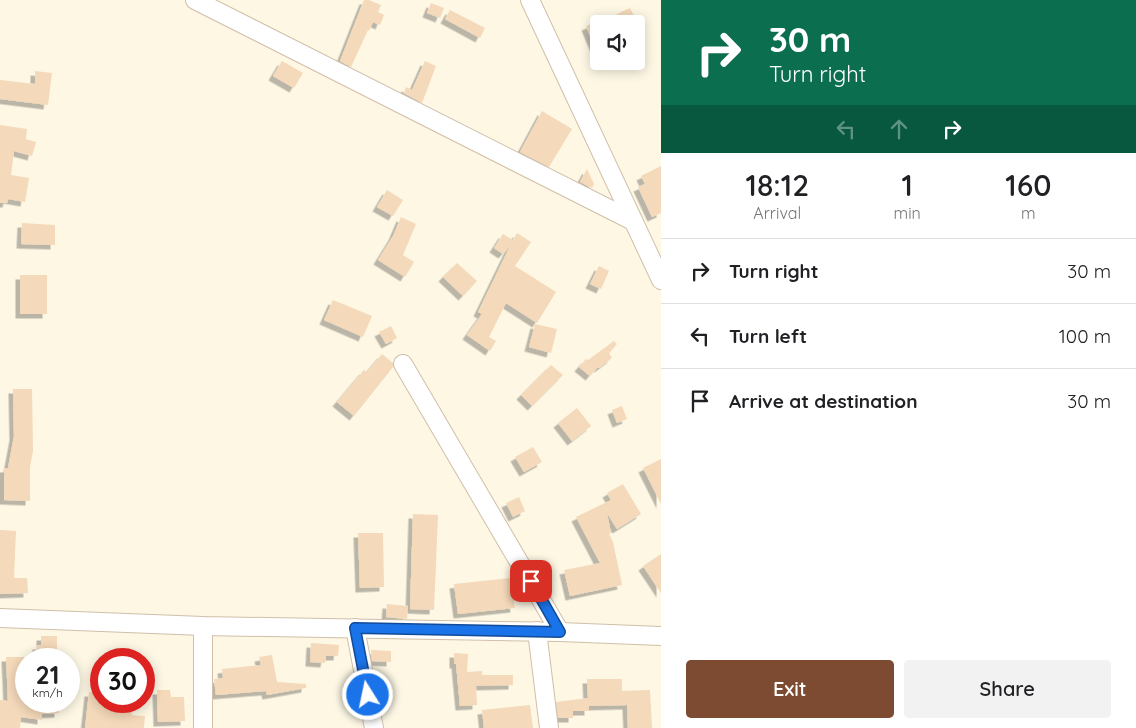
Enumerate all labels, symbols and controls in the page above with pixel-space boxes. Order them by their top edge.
map controls [590,15,645,70]
button: sound [590,15,645,70]
text: 30 m [769,17,851,61]
icon: right [686,20,751,85]
text: Turn right [769,60,866,88]
icon: left [832,115,860,143]
icon: ahead [885,115,913,143]
icon: right [938,115,966,143]
text: 18:12 [745,166,809,204]
text: 1 [901,166,913,204]
text: 160 [1005,166,1051,204]
text: Arrival [753,203,801,223]
text: min [894,203,921,223]
text: m [1021,203,1036,223]
icon: right [686,257,714,285]
text: Turn right [729,259,818,283]
text: 30 m [1067,259,1111,283]
icon: left [686,322,714,350]
text: Turn left [729,324,807,348]
text: 100 m [1059,324,1111,348]
icon: arrive [686,387,714,415]
text: Arrive at destination [729,389,918,413]
text: 30 m [1067,389,1111,413]
pin [510,560,552,602]
icon: arrive [517,567,545,595]
speed limit sign: 30 [90,648,155,713]
text: 21 [36,659,59,690]
button: Exit [686,660,894,718]
button: Share [904,660,1111,718]
position arrow [341,668,393,720]
text: km/h [32,685,63,700]

